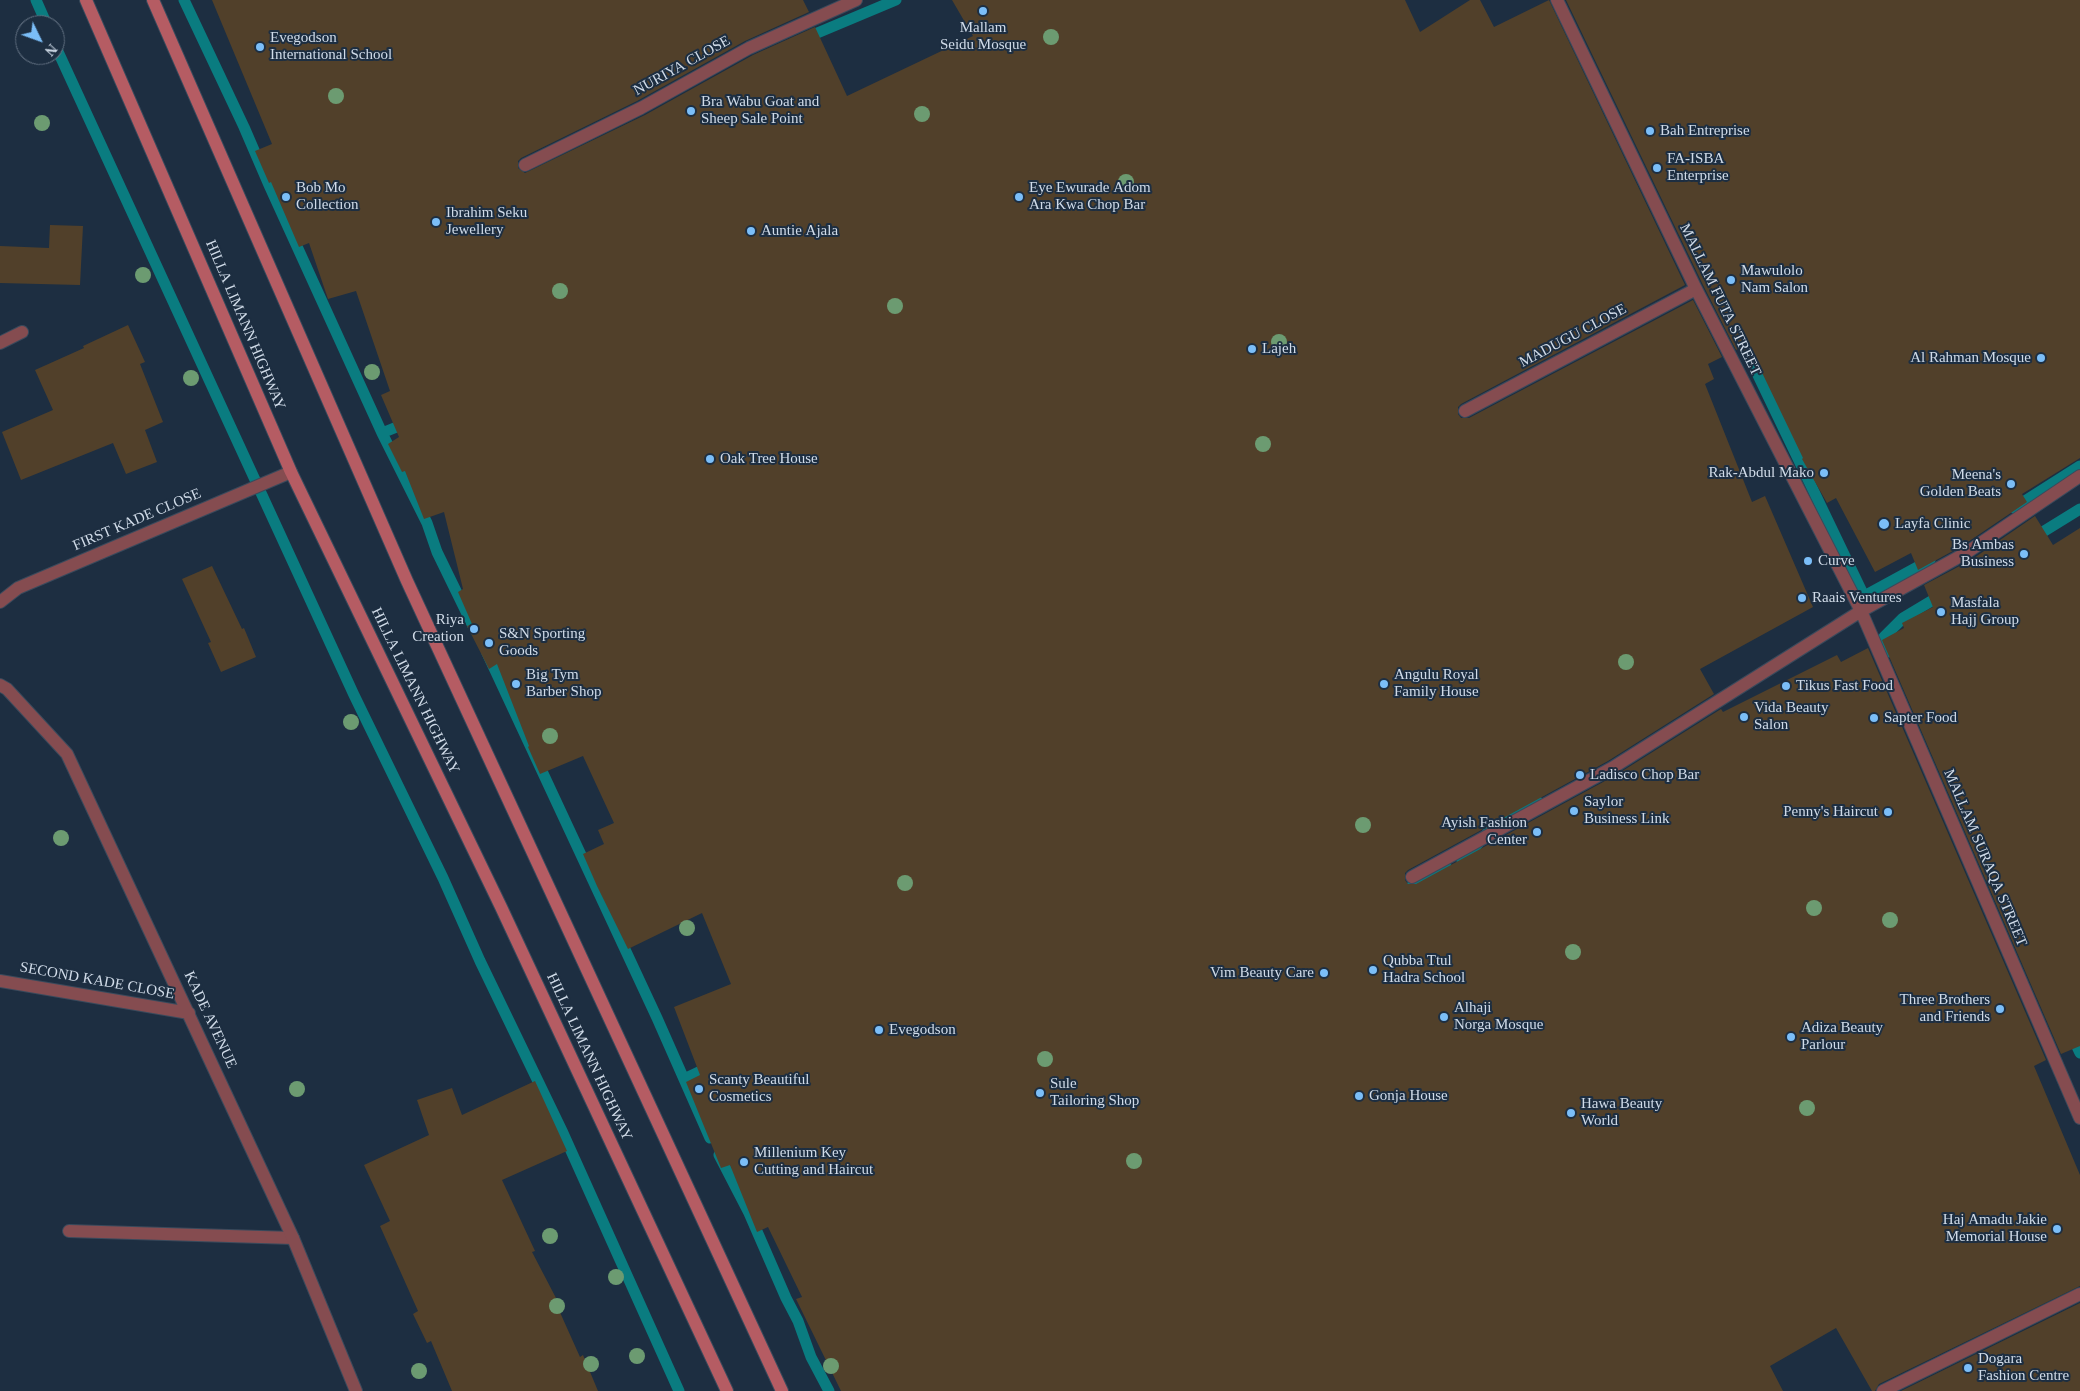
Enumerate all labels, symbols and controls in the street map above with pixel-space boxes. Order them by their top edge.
marker: Mallam Seidu Mosque [977,5,989,17]
north arrow [15,15,65,65]
place label: Mallam Seidu Mosque [940,19,1026,54]
place label: Evegodson International School [270,29,392,64]
street label: NURIYA CLOSE [630,32,734,100]
text: N [42,41,60,58]
marker: Evegodson International School [254,41,266,53]
place label: Bra Wabu Goat and Sheep Sale Point [701,93,819,128]
marker: Bra Wabu Goat and Sheep Sale Point [685,105,697,117]
place label: Bah Entreprise [1660,122,1750,140]
marker: Bah Entreprise [1644,125,1656,137]
place label: FA-ISBA Enterprise [1667,150,1729,185]
marker: FA-ISBA Enterprise [1651,162,1663,174]
place label: Bob Mo Collection [296,179,358,214]
place label: Eye Ewurade Adom Ara Kwa Chop Bar [1029,179,1151,214]
marker: Bob Mo Collection [280,191,292,203]
marker: Eye Ewurade Adom Ara Kwa Chop Bar [1013,191,1025,203]
place label: Ibrahim Seku Jewellery [446,204,527,239]
marker: Ibrahim Seku Jewellery [430,216,442,228]
street label: MALLAM FUTA STREET [1675,221,1765,379]
place label: Auntie Ajala [761,222,838,240]
marker: Auntie Ajala [745,225,757,237]
street label: HILLA LIMANN HIGHWAY [201,237,289,413]
place label: Mawulolo Nam Salon [1741,262,1808,297]
marker: Mawulolo Nam Salon [1725,274,1737,286]
street label: MADUGU CLOSE [1516,300,1630,372]
place label: Lajeh [1262,340,1296,358]
marker: Lajeh [1246,343,1258,355]
place label: Al Rahman Mosque [1910,349,2031,367]
marker: Al Rahman Mosque [2035,352,2047,364]
place label: Oak Tree House [720,450,818,468]
marker: Oak Tree House [704,453,716,465]
place label: Rak-Abdul Mako [1709,464,1814,482]
place label: Meena's Golden Beats [1920,466,2001,501]
marker: Rak-Abdul Mako [1818,467,1830,479]
marker: Meena's Golden Beats [2005,478,2017,490]
street label: FIRST KADE CLOSE [70,485,204,555]
place label: Layfa Clinic [1895,515,1970,533]
marker: Layfa Clinic [1877,517,1891,531]
place label: Bs Ambas Business [1952,536,2014,571]
marker: Bs Ambas Business [2018,548,2030,560]
place label: Curve [1818,552,1855,570]
marker: Curve [1802,555,1814,567]
place label: Raais Ventures [1812,589,1902,607]
marker: Raais Ventures [1796,592,1808,604]
place label: Masfala Hajj Group [1951,594,2019,629]
street label: HILLA LIMANN HIGHWAY [367,605,463,777]
marker: Masfala Hajj Group [1935,606,1947,618]
place label: Riya Creation [412,611,464,646]
marker: Riya Creation [468,623,480,635]
place label: S&N Sporting Goods [499,625,585,660]
marker: S&N Sporting Goods [483,637,495,649]
place label: Big Tym Barber Shop [526,666,601,701]
place label: Angulu Royal Family House [1394,666,1479,701]
place label: Tikus Fast Food [1796,677,1893,695]
marker: Big Tym Barber Shop [510,678,522,690]
marker: Angulu Royal Family House [1378,678,1390,690]
marker: Tikus Fast Food [1780,680,1792,692]
place label: Vida Beauty Salon [1754,699,1828,734]
place label: Sapter Food [1884,709,1957,727]
marker: Vida Beauty Salon [1738,711,1750,723]
marker: Sapter Food [1868,712,1880,724]
place label: Ladisco Chop Bar [1590,766,1699,784]
street label: MALLAM SURAQA STREET [1939,767,2031,949]
marker: Ladisco Chop Bar [1574,769,1586,781]
place label: Saylor Business Link [1584,793,1669,828]
place label: Penny's Haircut [1783,803,1878,821]
marker: Saylor Business Link [1568,805,1580,817]
marker: Penny's Haircut [1882,806,1894,818]
place label: Ayish Fashion Center [1441,814,1527,849]
marker: Ayish Fashion Center [1531,826,1543,838]
place label: Qubba Ttul Hadra School [1383,952,1465,987]
street label: SECOND KADE CLOSE [18,959,176,1003]
place label: Vim Beauty Care [1210,964,1314,982]
marker: Qubba Ttul Hadra School [1367,964,1379,976]
marker: Vim Beauty Care [1318,967,1330,979]
street label: KADE AVENUE [180,969,240,1071]
street label: HILLA LIMANN HIGHWAY [542,970,636,1144]
place label: Three Brothers and Friends [1900,991,1990,1026]
place label: Alhaji Norga Mosque [1454,999,1543,1034]
marker: Three Brothers and Friends [1994,1003,2006,1015]
marker: Alhaji Norga Mosque [1438,1011,1450,1023]
place label: Adiza Beauty Parlour [1801,1019,1883,1054]
place label: Evegodson [889,1021,956,1039]
marker: Evegodson [873,1024,885,1036]
marker: Adiza Beauty Parlour [1785,1031,1797,1043]
place label: Scanty Beautiful Cosmetics [709,1071,809,1106]
place label: Sule Tailoring Shop [1050,1075,1139,1110]
marker: Scanty Beautiful Cosmetics [693,1083,705,1095]
marker: Sule Tailoring Shop [1034,1087,1046,1099]
place label: Gonja House [1369,1087,1448,1105]
marker: Gonja House [1353,1090,1365,1102]
place label: Hawa Beauty World [1581,1095,1662,1130]
marker: Hawa Beauty World [1565,1107,1577,1119]
place label: Millenium Key Cutting and Haircut [754,1144,873,1179]
marker: Millenium Key Cutting and Haircut [738,1156,750,1168]
place label: Haj Amadu Jakie Memorial House [1943,1211,2047,1246]
marker: Haj Amadu Jakie Memorial House [2051,1223,2063,1235]
place label: Dogara Fashion Centre [1978,1350,2069,1385]
marker: Dogara Fashion Centre [1962,1362,1974,1374]

